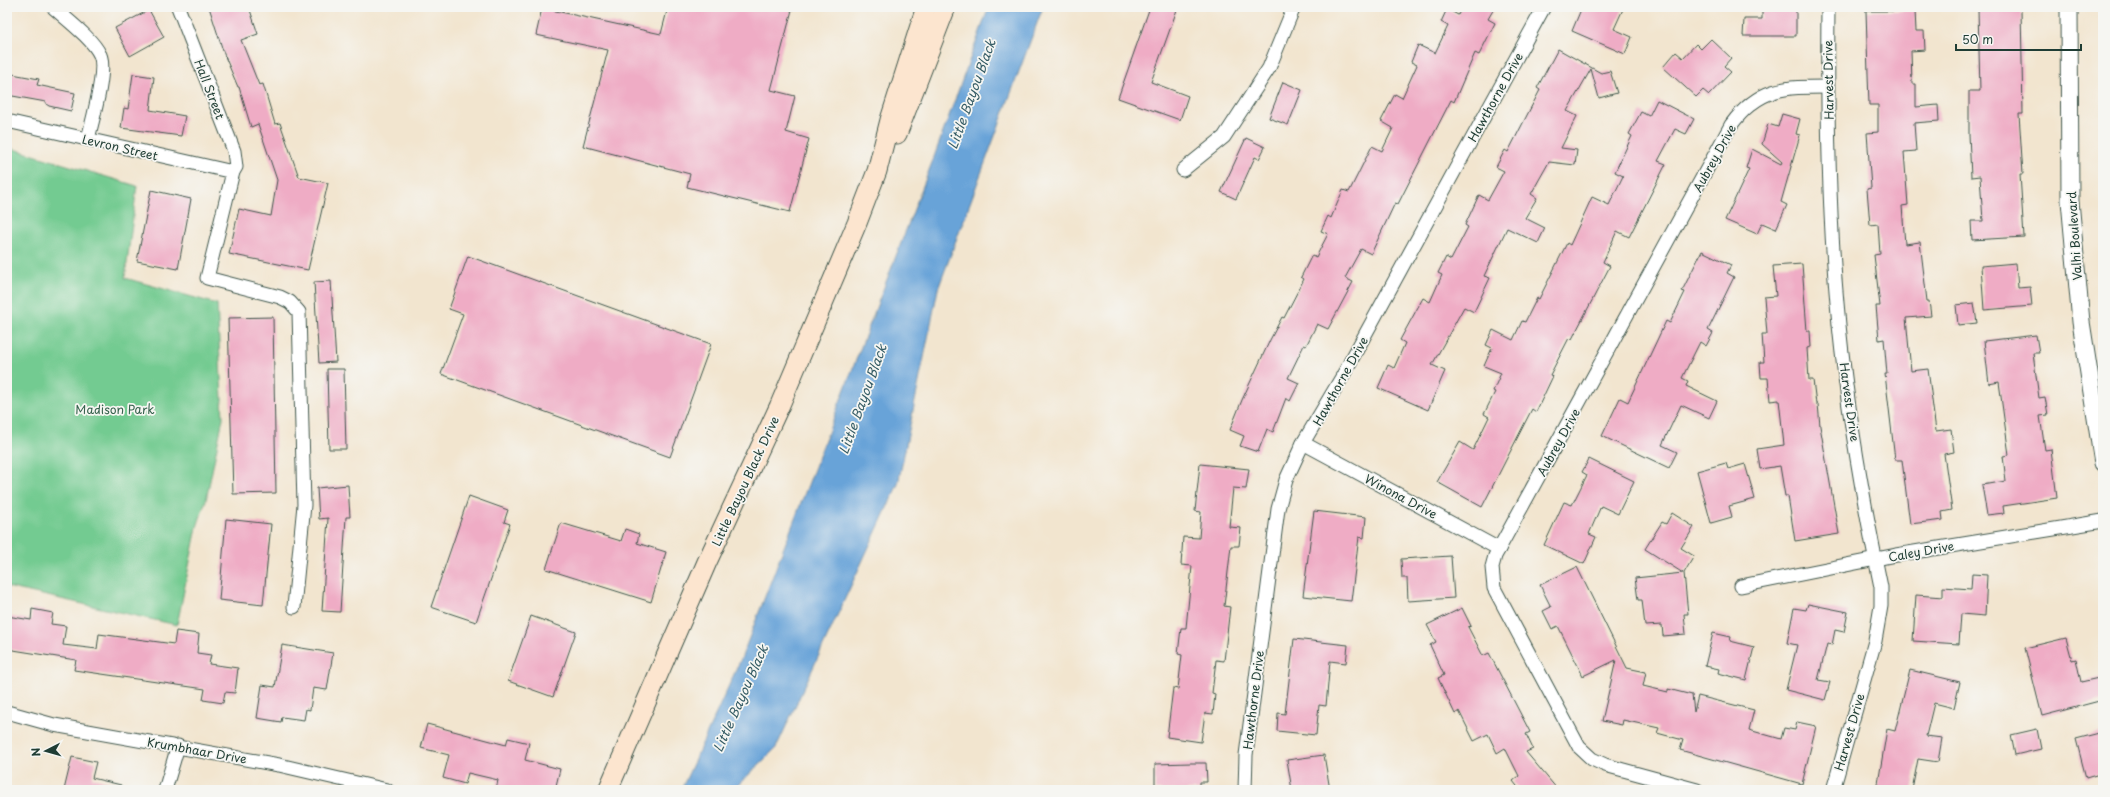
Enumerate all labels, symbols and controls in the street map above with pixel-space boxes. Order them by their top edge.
scale bar [1956,26,2081,52]
text: 50 m [1962,30,1993,48]
water label: Little Bayou Black [942,36,1000,151]
street label: Harvest Drive [1818,40,1838,120]
street label: Hawthorne Drive [1463,49,1527,145]
street label: Hall Street [190,56,230,122]
street label: Aubrey Drive [1688,121,1740,195]
street label: Levron Street [80,130,160,164]
street label: Valhi Boulevard [2062,190,2086,281]
street label: Hawthorne Drive [1308,333,1372,429]
water label: Little Bayou Black [833,341,891,456]
street label: Harvest Drive [1836,361,1865,443]
park label: Madison Park [75,400,155,418]
street label: Aubrey Drive [1532,405,1584,479]
street label: Little Bayou Black Drive [707,413,783,549]
street label: Winona Drive [1362,469,1440,523]
street label: Caley Drive [1887,536,1955,566]
water label: Little Bayou Black [708,640,773,755]
street label: Hawthorne Drive [1238,649,1268,751]
street label: Harvest Drive [1829,691,1869,773]
north arrow [26,731,66,771]
street label: Krumbhaar Drive [146,732,249,768]
text: N [27,747,44,757]

